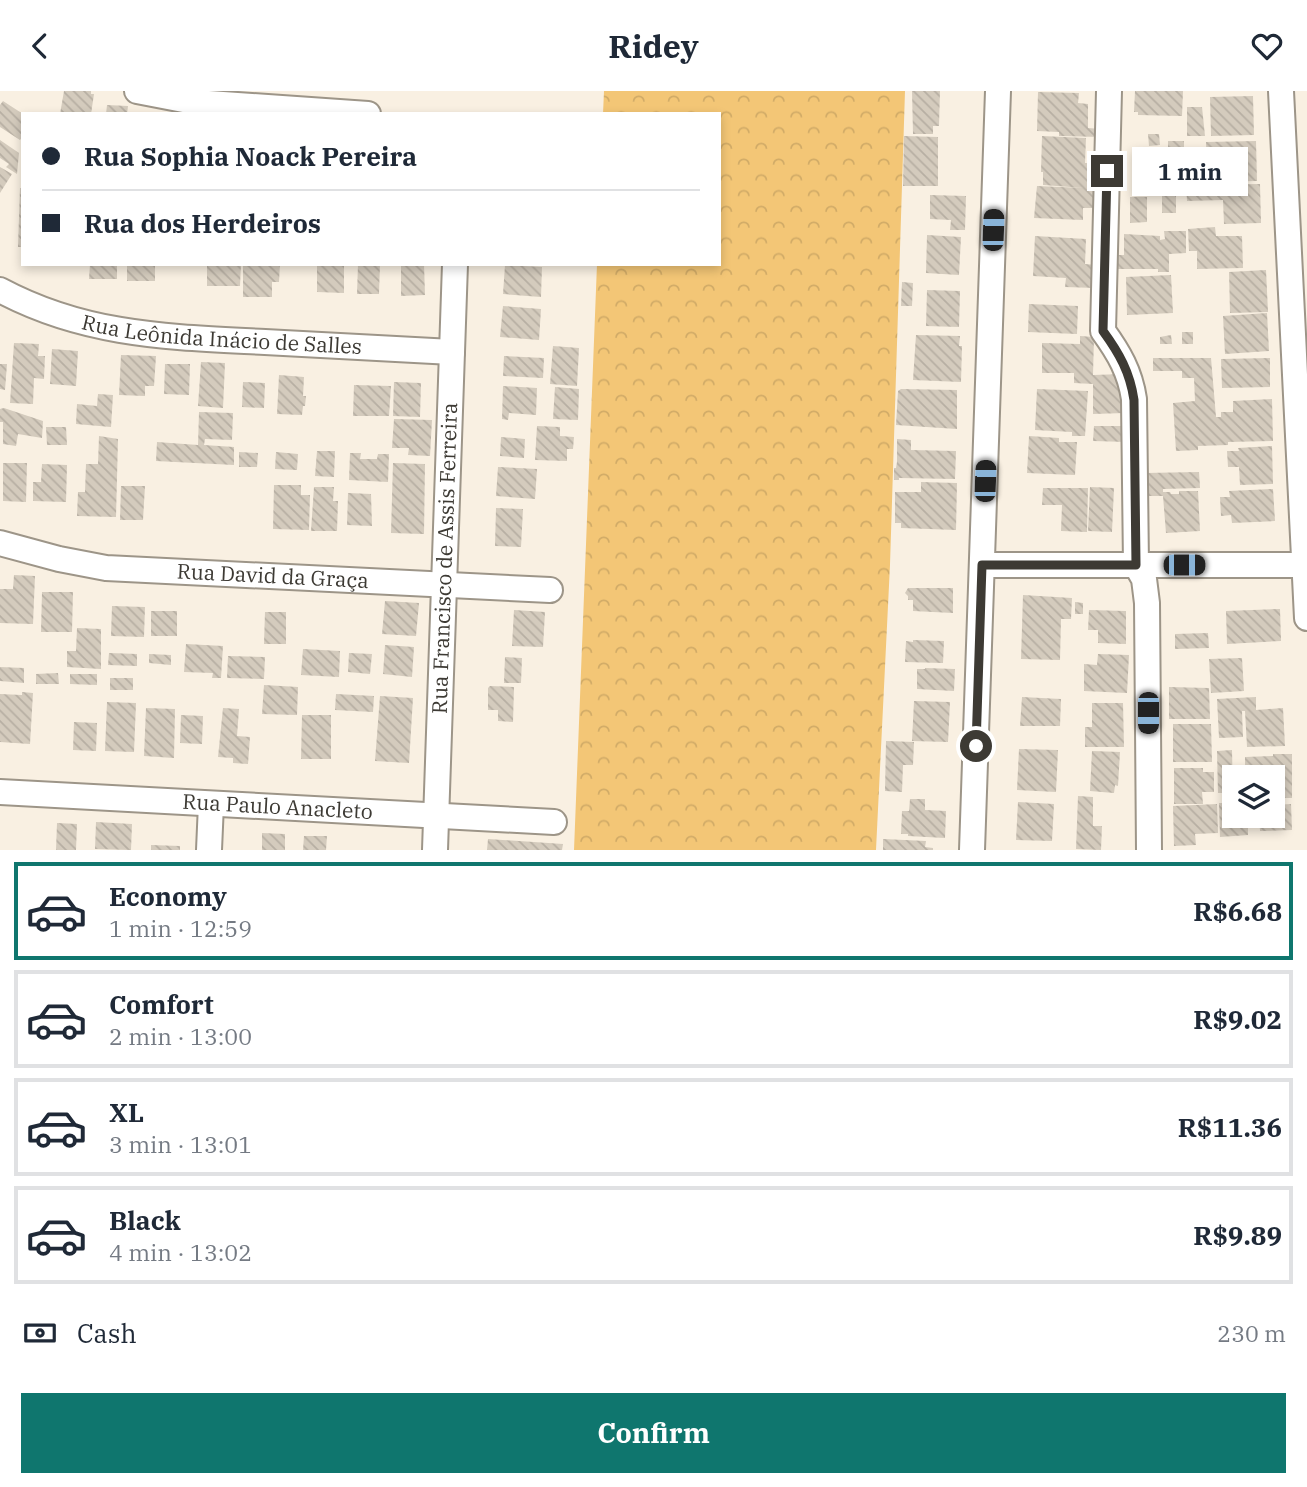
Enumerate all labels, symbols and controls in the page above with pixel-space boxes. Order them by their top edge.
text: Ridey [608,25,699,67]
icon: back [21,27,59,65]
icon: heart [1248,27,1286,65]
text: Rua Sophia Noack Pereira [84,139,417,173]
callout: 1 min [1132,147,1247,195]
route end [1091,155,1123,187]
text: 1 min [1158,156,1222,186]
text: Rua dos Herdeiros [84,206,321,240]
car [982,209,1005,251]
street label: Rua Leônida Inácio de Salles [79,307,363,360]
street label: Rua Francisco de Assis Ferreira [425,402,463,714]
car [974,460,997,502]
car [1164,555,1206,576]
street label: Rua David da Graça [176,557,370,594]
car [1138,692,1159,734]
route start [960,730,992,762]
map controls [1222,765,1285,828]
button: layers [1222,765,1285,828]
street label: Rua Paulo Anacleto [182,787,374,825]
text: Economy [109,879,227,913]
icon: car [25,880,88,943]
text: R$6.68 [1193,894,1282,928]
text: 1 min · 12:59 [109,913,252,943]
text: Comfort [109,987,214,1021]
icon: car [25,988,88,1051]
text: R$9.02 [1193,1002,1282,1036]
text: 2 min · 13:00 [109,1021,252,1051]
text: XL [109,1095,144,1129]
icon: car [25,1096,88,1159]
text: R$11.36 [1178,1110,1282,1144]
text: 3 min · 13:01 [109,1129,252,1159]
text: Black [109,1203,181,1237]
icon: car [25,1204,88,1267]
text: R$9.89 [1193,1218,1282,1252]
text: 4 min · 13:02 [109,1237,252,1267]
icon: cash [21,1314,59,1352]
text: Cash [77,1316,137,1350]
text: 230 m [1217,1318,1286,1348]
button: Confirm [21,1393,1286,1473]

